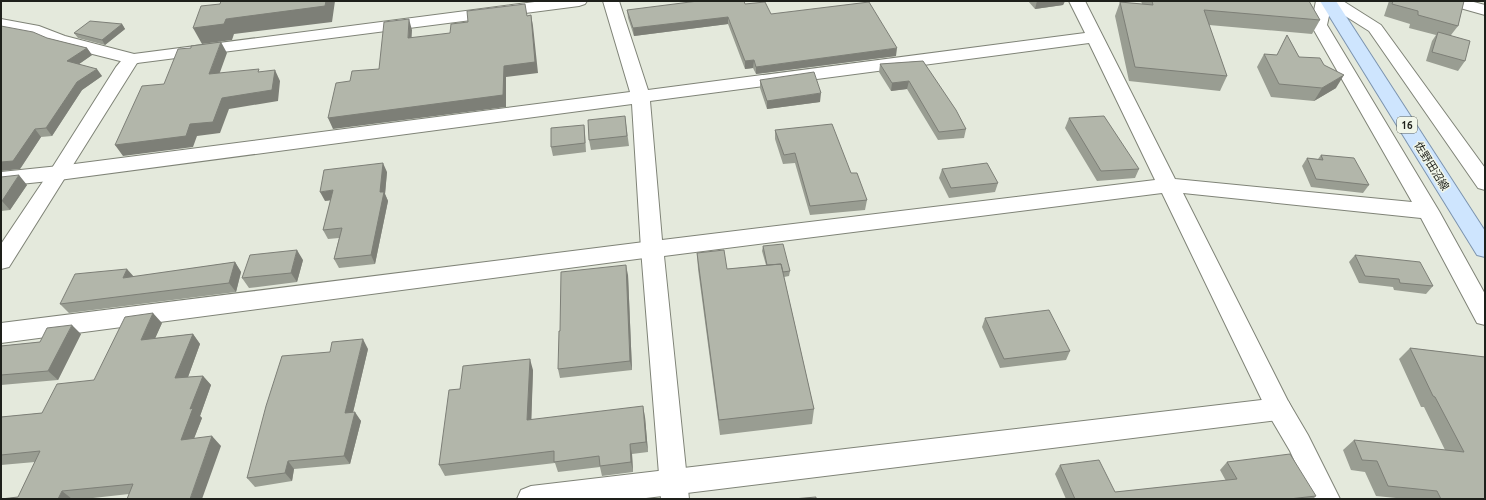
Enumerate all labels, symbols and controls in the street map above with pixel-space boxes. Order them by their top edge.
road number: 16 [1397,117,1417,133]
street label: 佐野田沼線 [1412,139,1452,193]

